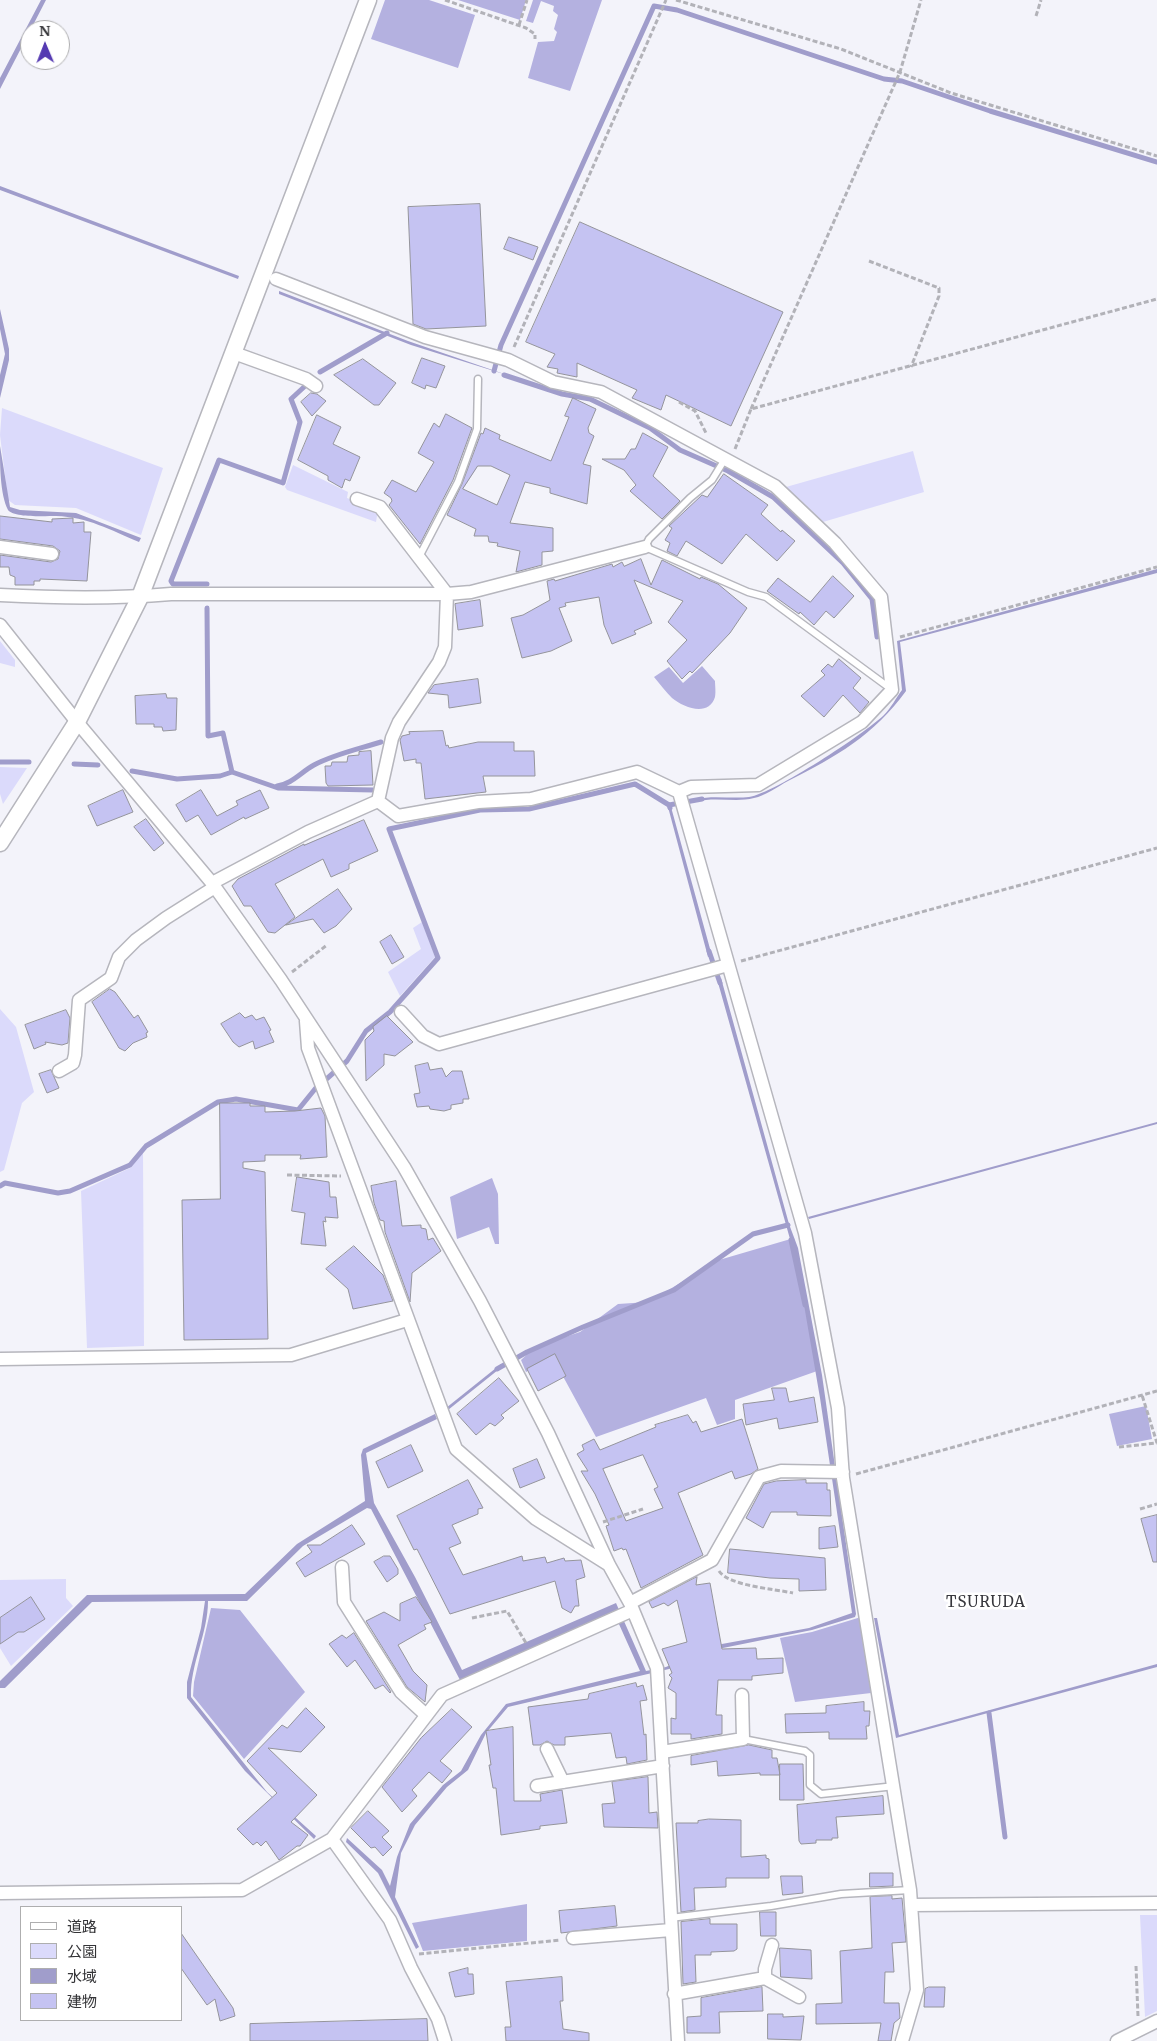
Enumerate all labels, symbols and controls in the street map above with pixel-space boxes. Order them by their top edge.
north arrow [20,20,70,70]
text: N [39,22,50,40]
district label: TSURUDA [945,1594,1027,1612]
legend [20,1906,182,2021]
text: 道路 [67,1917,97,1936]
text: 公園 [67,1942,97,1961]
text: 水域 [67,1967,97,1986]
text: 建物 [67,1992,97,2011]

